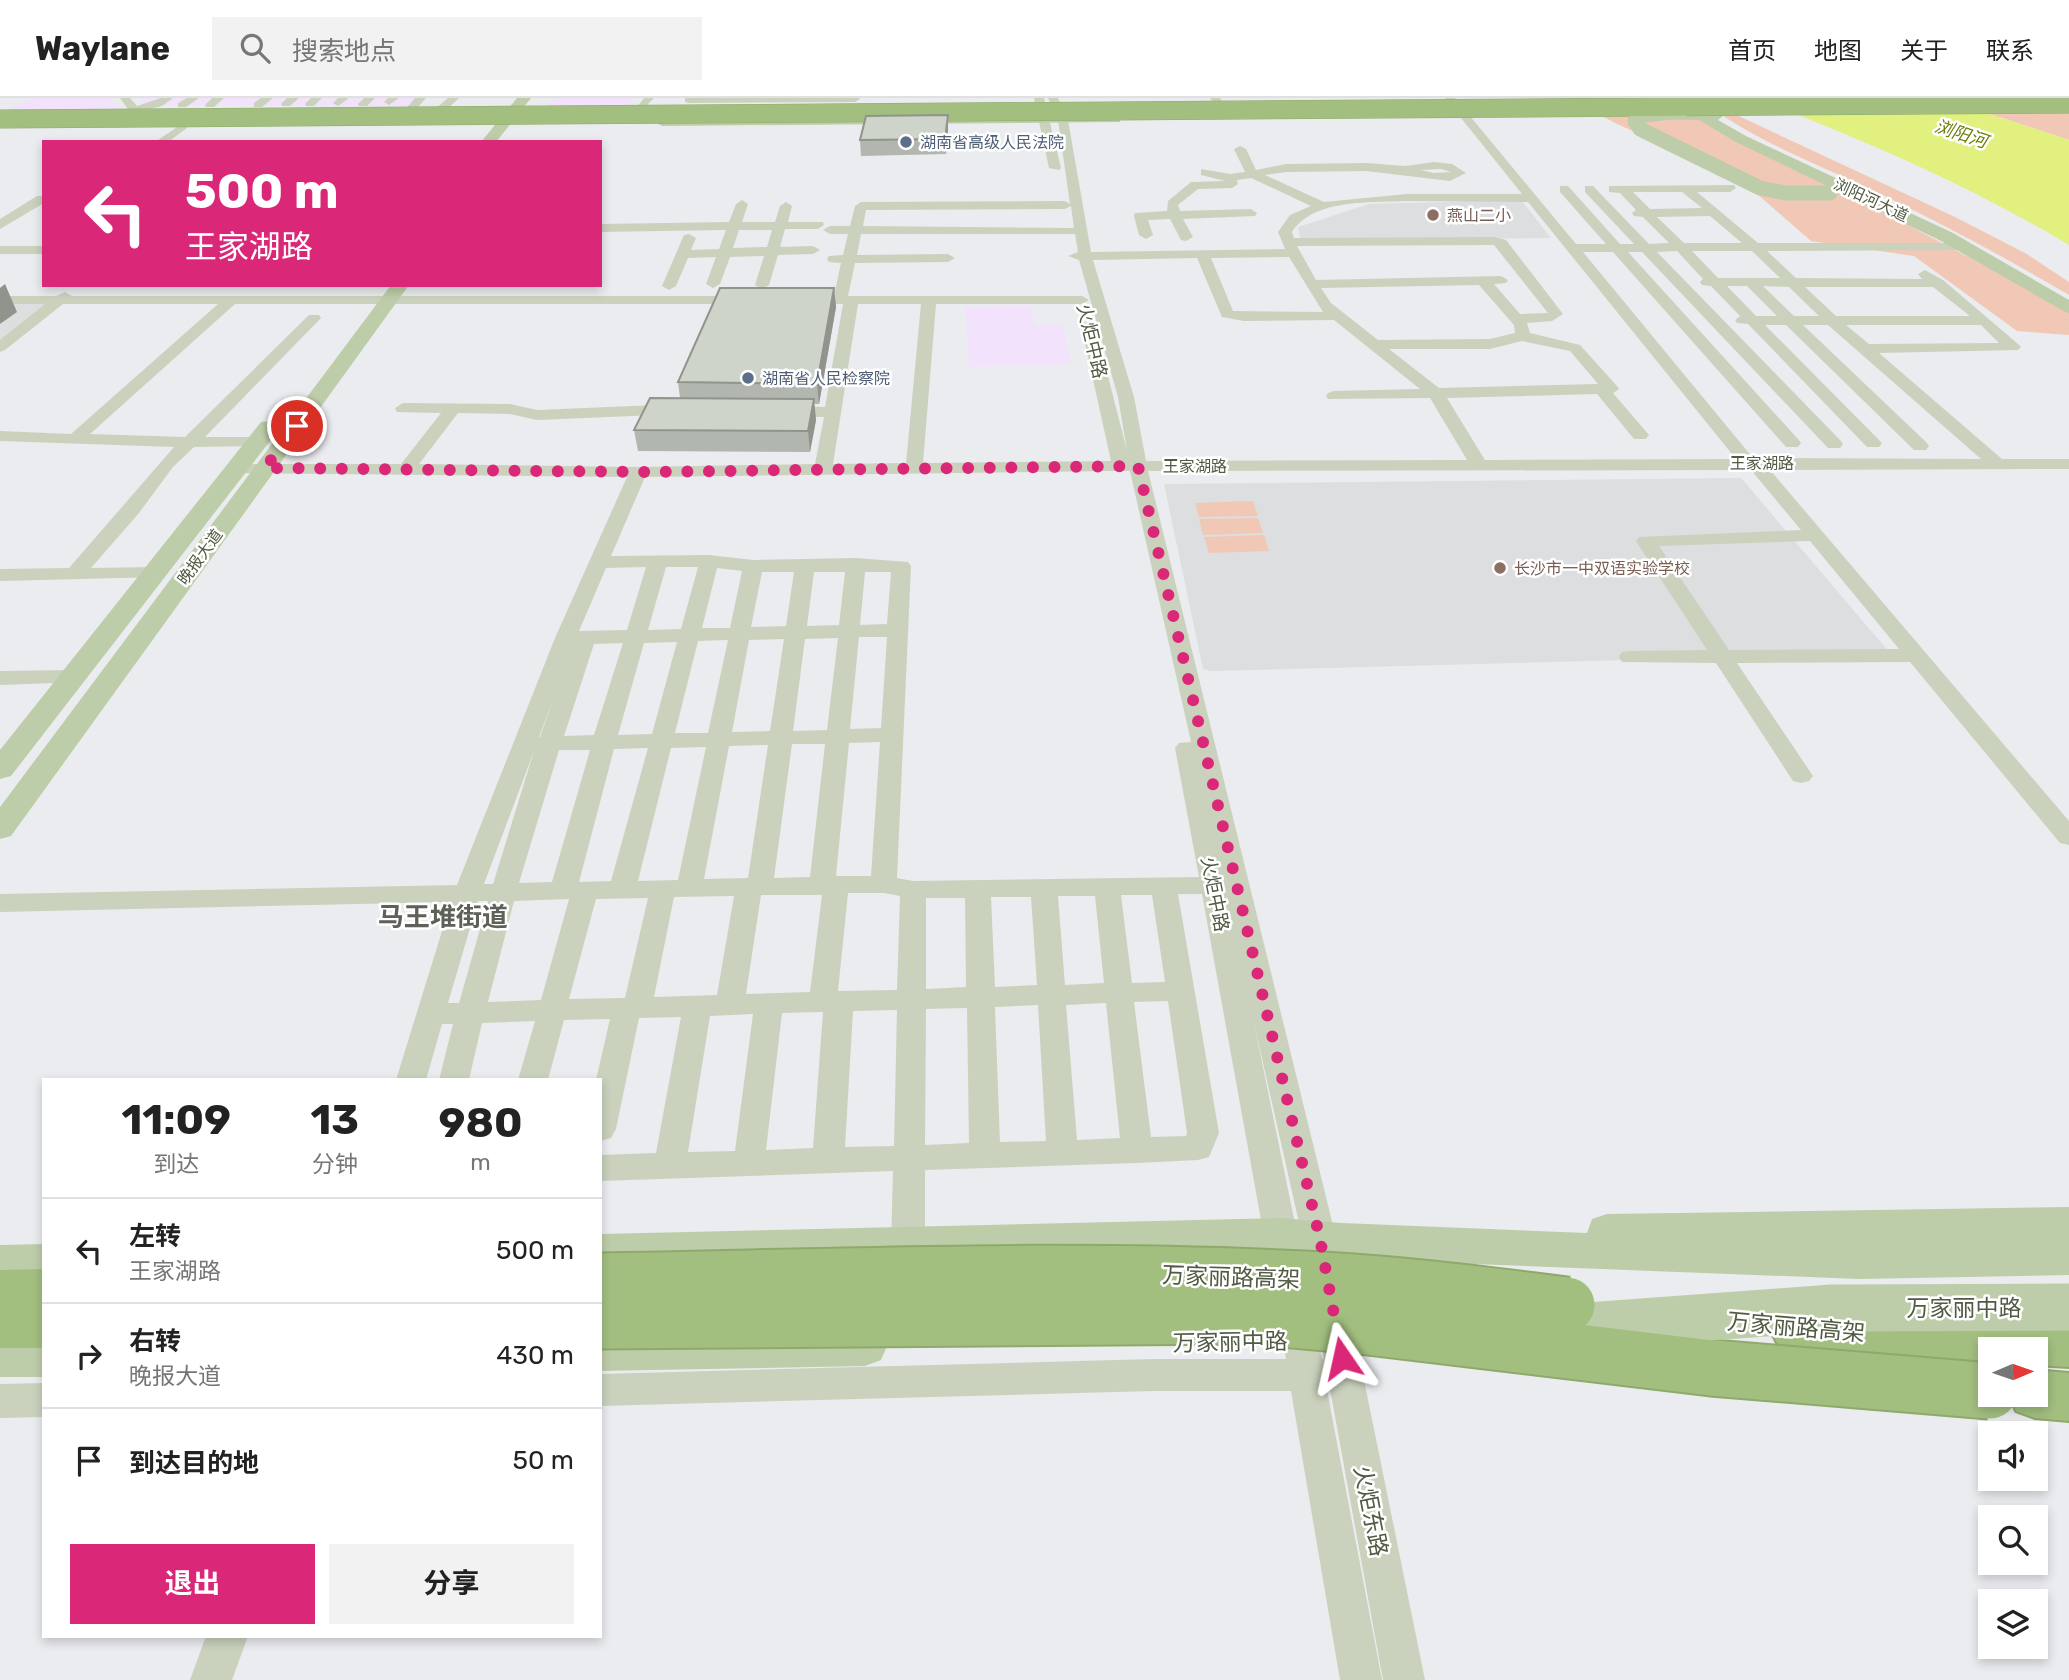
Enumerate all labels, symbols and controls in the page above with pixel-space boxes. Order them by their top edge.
search box [212,17,702,80]
text: Waylane [35,29,170,68]
icon: search [236,29,274,67]
text: 搜索地点 [292,36,396,67]
text: 首页 [1728,37,1776,65]
text: 地图 [1814,37,1862,65]
text: 关于 [1900,37,1948,65]
text: 联系 [1986,37,2034,65]
water label: 浏阳河 [1932,115,1993,154]
place label: 湖南省高级人民法院 [920,133,1064,152]
marker: 湖南省高级人民法院 [898,134,914,150]
text: 500 m [185,162,339,220]
icon: left [70,168,161,259]
street label: 浏阳河大道 [1831,174,1911,226]
place label: 燕山二小 [1447,206,1511,225]
marker: 燕山二小 [1425,207,1441,223]
text: 王家湖路 [185,228,313,266]
street label: 火炬中路 [1072,301,1112,381]
place label: 湖南省人民检察院 [762,369,890,388]
marker: 湖南省人民检察院 [740,370,756,386]
pin [267,396,327,456]
icon: arrive [278,407,316,445]
street label: 王家湖路 [1730,454,1794,473]
street label: 王家湖路 [1163,457,1227,476]
street label: 晚报大道 [174,526,226,588]
place label: 长沙市一中双语实验学校 [1514,559,1690,578]
marker: 长沙市一中双语实验学校 [1492,560,1508,576]
street label: 火炬中路 [1196,854,1234,934]
district label: 马王堆街道 [378,902,508,933]
text: 11:09 [122,1095,231,1145]
text: 13 [311,1095,359,1145]
text: 980 [439,1098,522,1148]
text: m [470,1148,491,1176]
text: 到达 [153,1150,199,1178]
text: 分钟 [312,1150,358,1178]
text: 左转 [129,1221,181,1252]
icon: left [70,1232,108,1270]
text: 500 m [496,1235,574,1266]
text: 王家湖路 [129,1257,221,1285]
street label: 万家丽路高架 [1162,1261,1300,1293]
street label: 万家丽中路 [1907,1294,2022,1322]
street label: 万家丽路高架 [1726,1307,1866,1347]
position arrow [1305,1321,1379,1395]
text: 右转 [129,1326,181,1357]
street label: 万家丽中路 [1172,1327,1288,1357]
icon: right [70,1337,108,1375]
north arrow [1978,1337,2048,1407]
map controls [1978,1337,2048,1659]
text: 430 m [496,1340,574,1371]
text: 晚报大道 [129,1362,221,1390]
button: sound [1978,1421,2048,1491]
icon: arrive [70,1442,108,1480]
text: 50 m [513,1445,574,1476]
text: 到达目的地 [129,1448,259,1479]
street label: 火炬东路 [1348,1463,1394,1559]
button: search [1978,1505,2048,1575]
button: 退出 [70,1544,315,1624]
button: 分享 [329,1544,574,1624]
button: layers [1978,1589,2048,1659]

